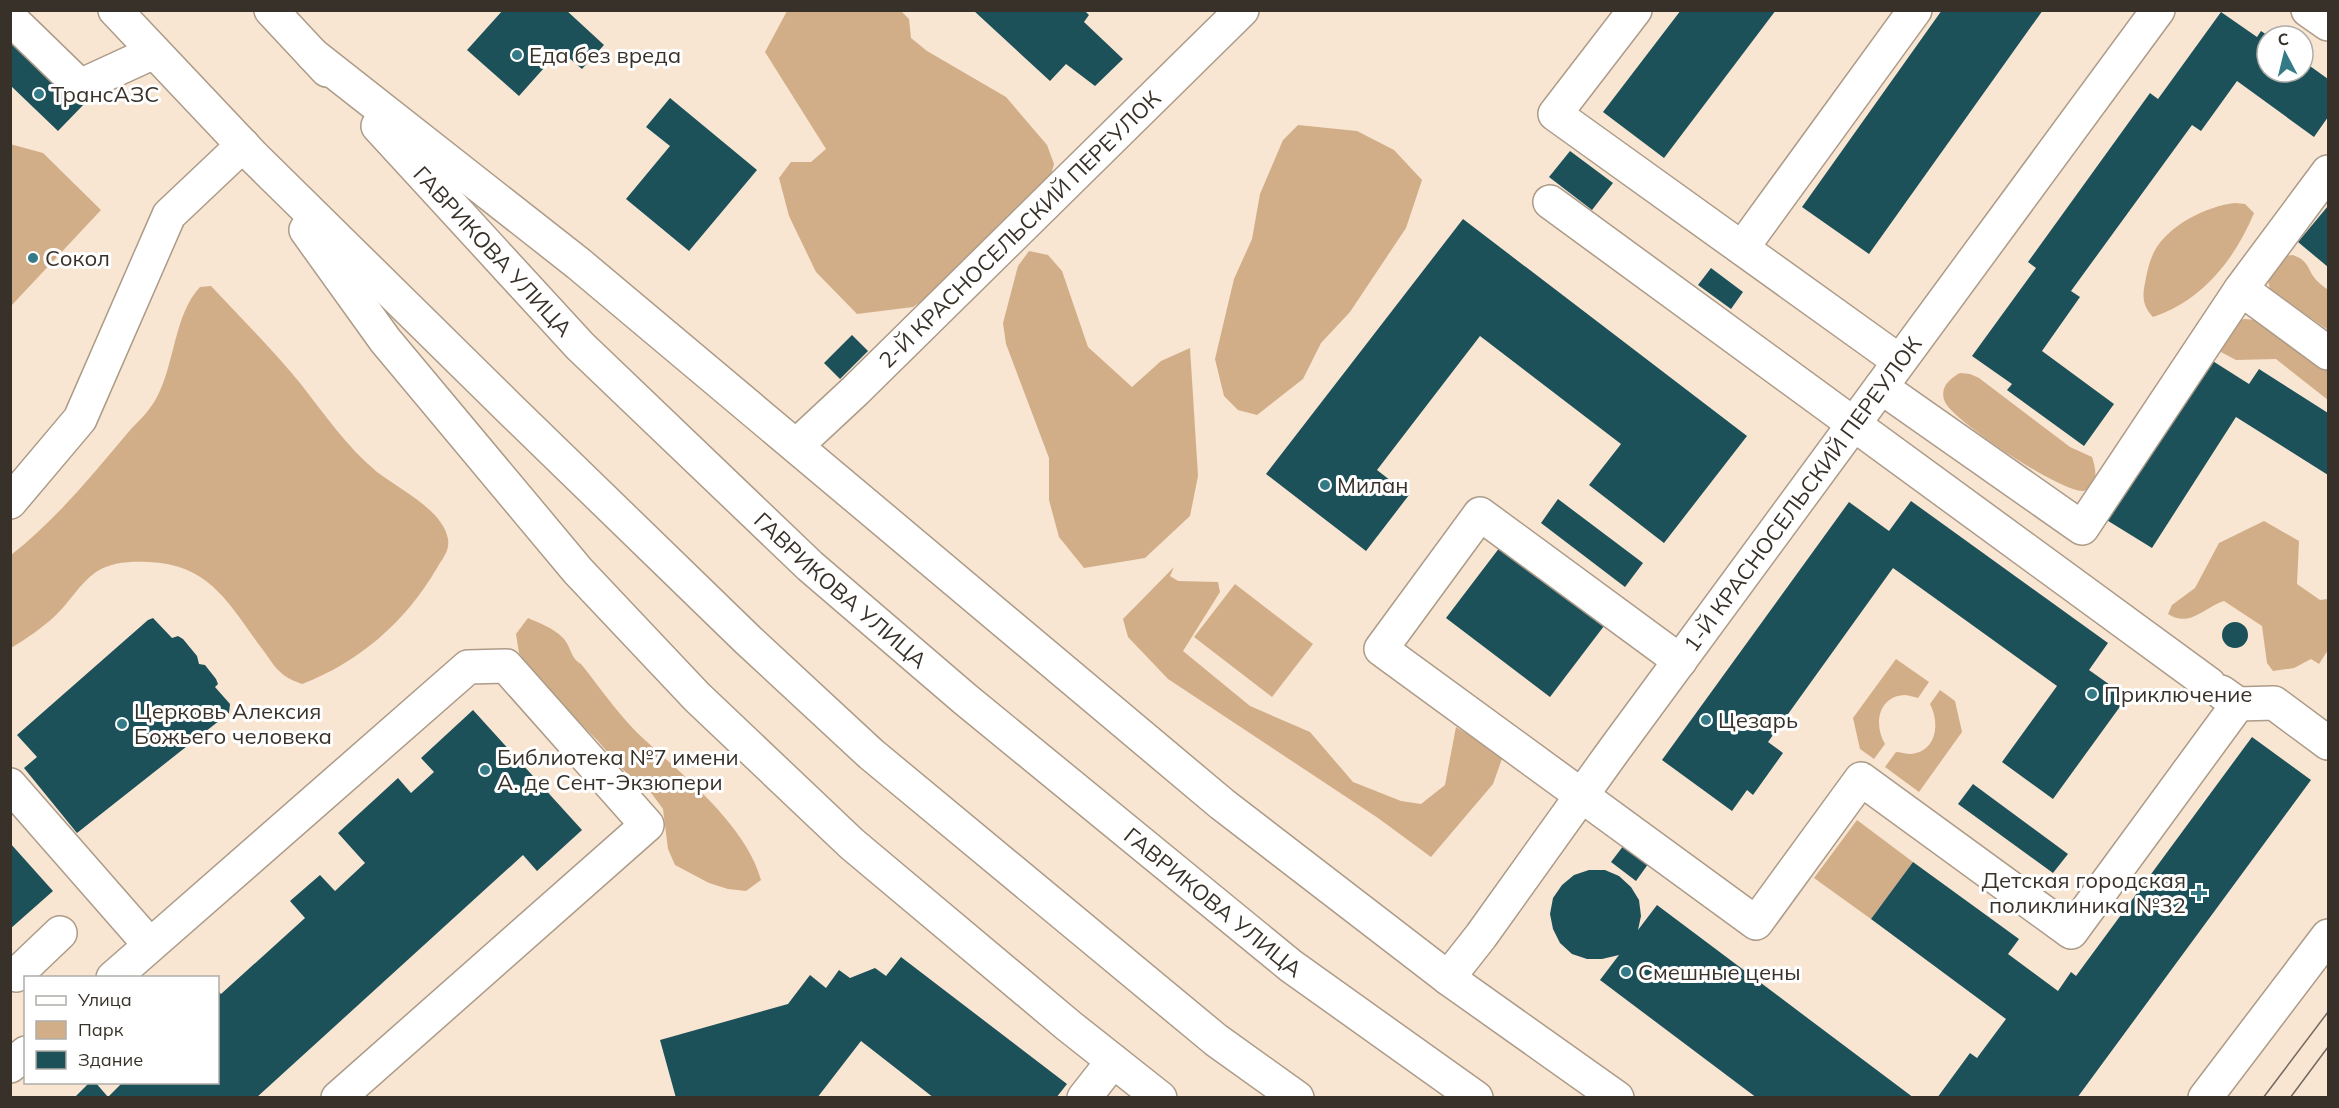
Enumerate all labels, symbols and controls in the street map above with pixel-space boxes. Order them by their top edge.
north arrow [2255,24,2315,84]
text: С [2277,29,2290,50]
place label: Еда без вреда [529,41,681,69]
marker: Еда без вреда [510,48,524,62]
place label: ТрансАЗС [51,80,159,108]
street label: 2-Й КРАСНОСЕЛЬСКИЙ ПЕРЕУЛОК [873,84,1167,374]
marker: ТрансАЗС [32,87,46,101]
street label: ГАВРИКОВА УЛИЦА [408,160,578,342]
place label: Сокол [45,244,110,272]
marker: Сокол [26,251,40,265]
street label: 1-Й КРАСНОСЕЛЬСКИЙ ПЕРЕУЛОК [1677,330,1928,657]
place label: Милан [1337,471,1408,499]
marker: Милан [1318,478,1332,492]
street label: ГАВРИКОВА УЛИЦА [748,506,933,674]
place label: Приключение [2104,680,2252,708]
marker: Приключение [2085,687,2099,701]
place label: Церковь Алексия Божьего человека [134,697,332,750]
place label: Цезарь [1718,706,1798,734]
marker: Цезарь [1699,713,1713,727]
marker: Церковь Алексия Божьего человека [115,717,129,731]
place label: Библиотека №7 имени А. де Сент-Экзюпери [497,743,739,796]
marker: Библиотека №7 имени А. де Сент-Экзюпери [478,763,492,777]
street label: ГАВРИКОВА УЛИЦА [1119,821,1308,983]
place label: Детская городская поликлиника №32 [1981,866,2186,919]
marker: Детская городская поликлиника №32 [2190,884,2208,902]
place label: Смешные цены [1638,958,1801,986]
marker: Смешные цены [1619,965,1633,979]
legend [24,976,219,1084]
text: Улица [77,988,132,1011]
text: Парк [78,1018,124,1041]
text: Здание [78,1048,143,1071]

